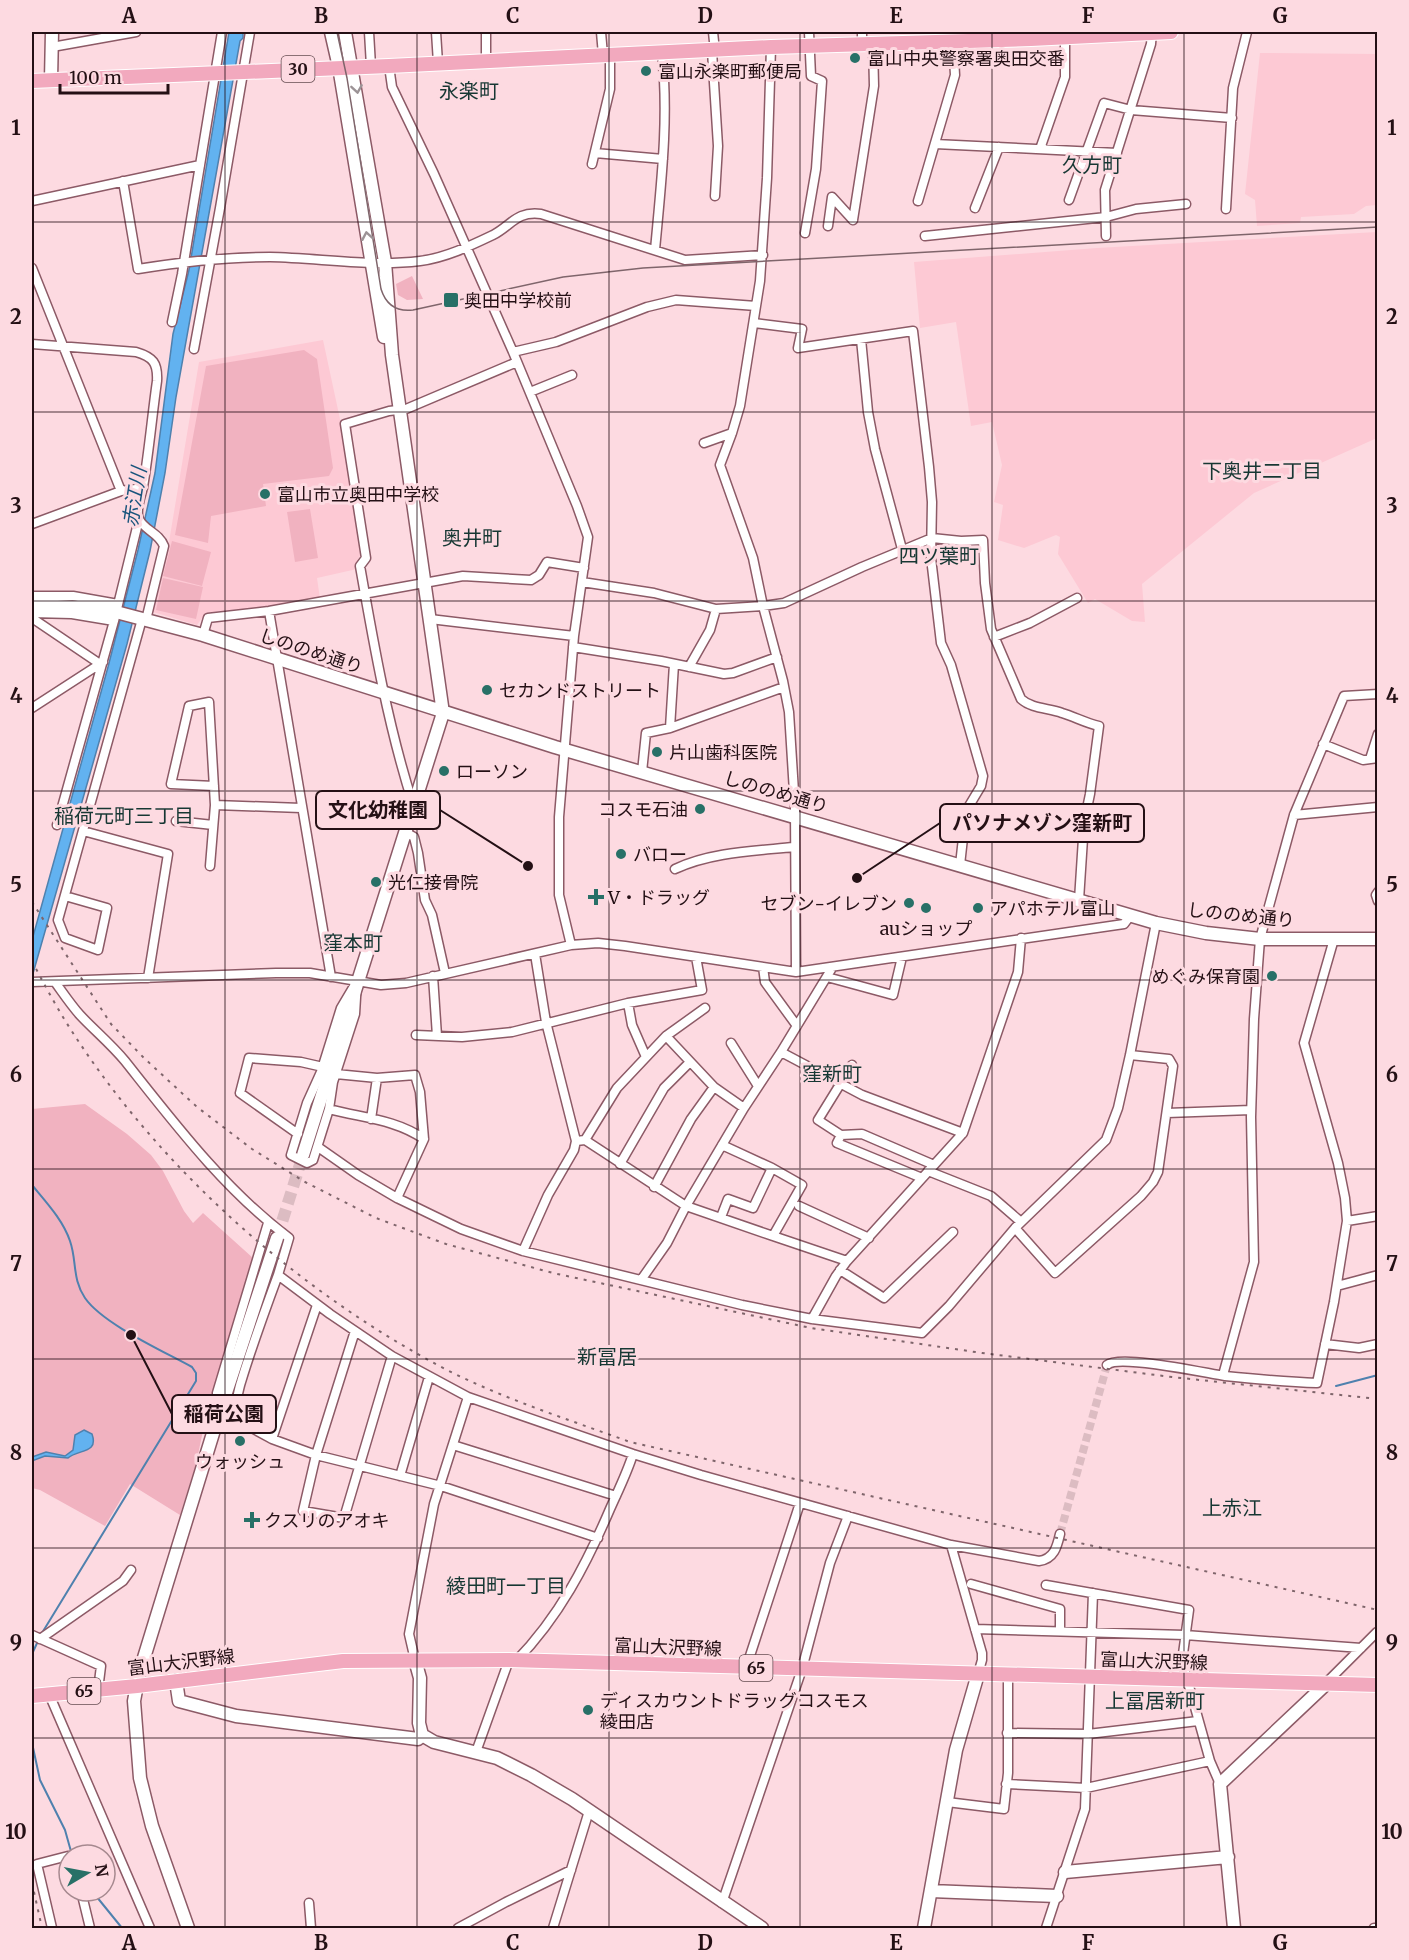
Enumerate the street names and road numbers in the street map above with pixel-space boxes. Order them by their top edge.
road number: 30 [282,56,314,82]
street label: しののめ通り [256,623,366,679]
street label: しののめ通り [721,766,831,818]
street label: しののめ通り [1186,898,1296,932]
street label: 富山大沢野線 [614,1634,722,1660]
street label: 富山大沢野線 [126,1644,236,1680]
street label: 富山大沢野線 [1100,1648,1208,1674]
road number: 65 [740,1655,772,1681]
road number: 65 [68,1678,100,1704]

